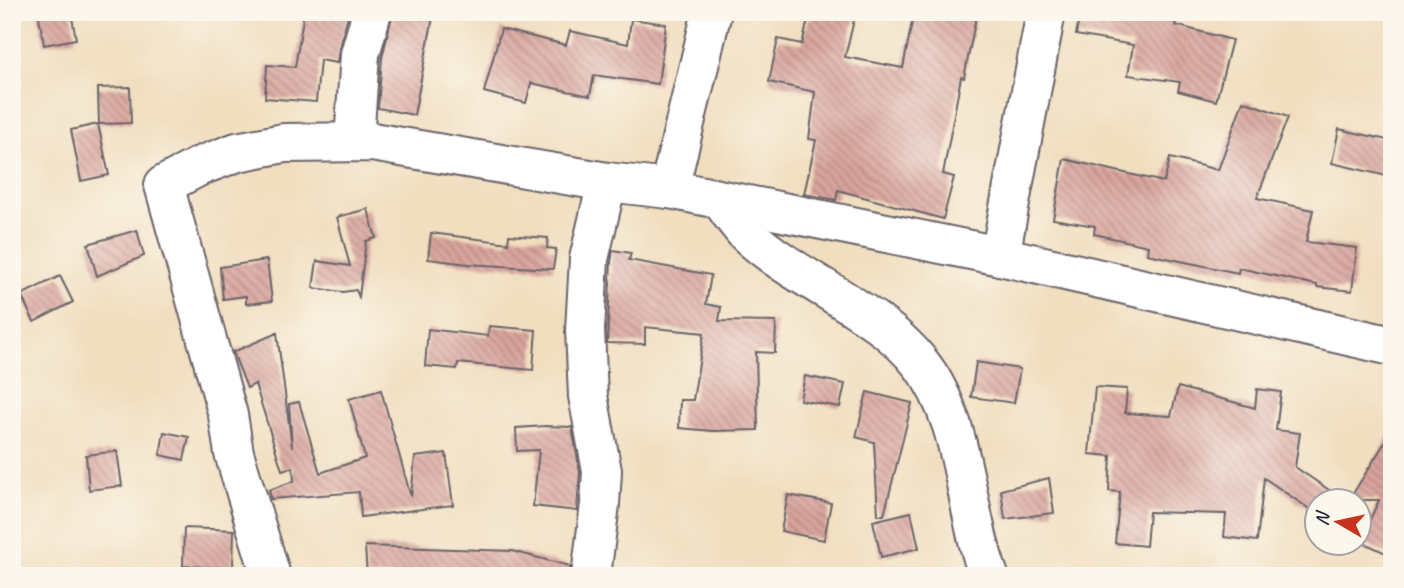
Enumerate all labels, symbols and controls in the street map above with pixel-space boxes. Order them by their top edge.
north arrow [1302,486,1372,556]
text: N [1309,509,1335,527]

